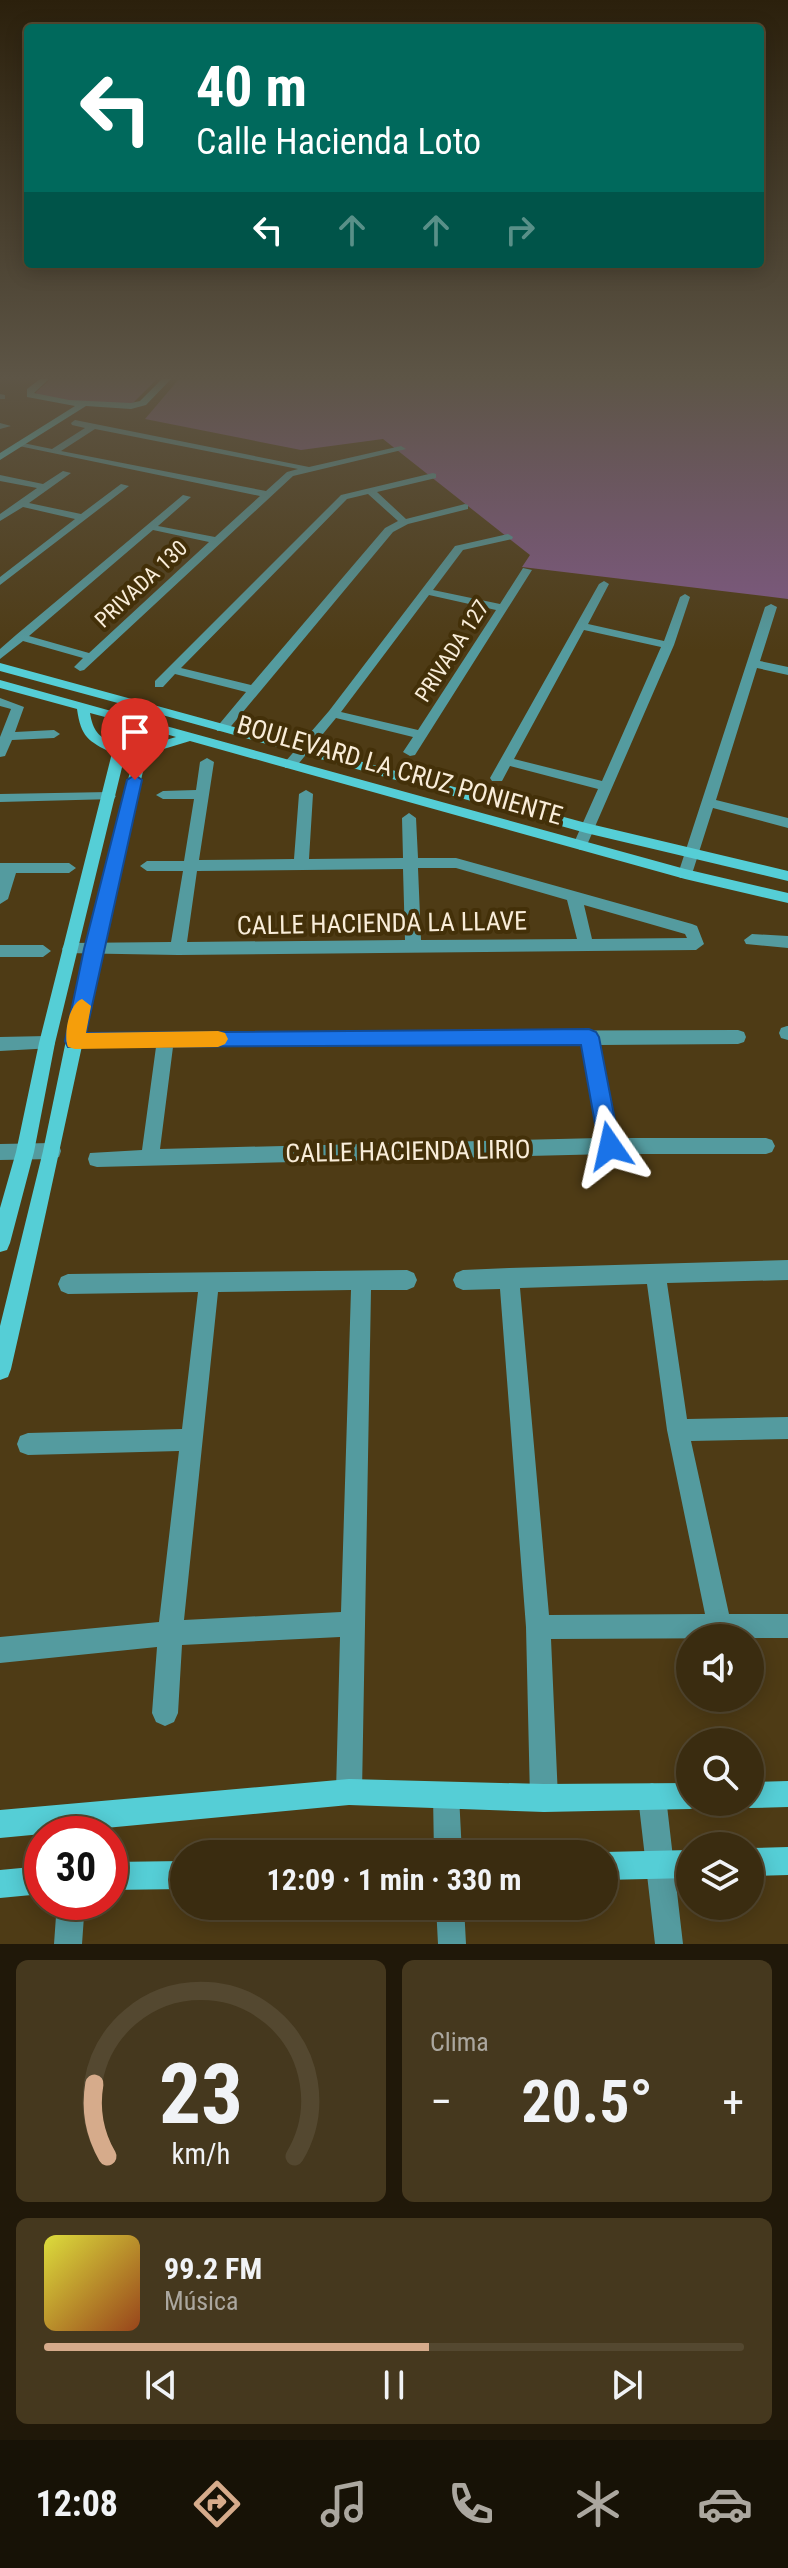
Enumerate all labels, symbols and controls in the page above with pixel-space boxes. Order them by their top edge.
text: 40 m [196,54,307,120]
icon: left [64,56,168,160]
text: Calle Hacienda Loto [196,121,481,163]
icon: left [246,208,290,252]
icon: ahead [330,208,374,252]
icon: ahead [414,208,458,252]
icon: right [498,208,542,252]
street label: PRIVADA 130 [90,535,192,633]
street label: PRIVADA 127 [410,595,494,707]
pin [101,698,169,780]
street label: BOULEVARD LA CRUZ PONIENTE [234,709,566,831]
icon: arrive [113,710,157,754]
street label: CALLE HACIENDA LA LLAVE [237,905,527,941]
position arrow [568,1104,652,1188]
street label: CALLE HACIENDA LIRIO [285,1134,531,1168]
map controls [676,1624,764,1920]
button: sound [676,1624,764,1712]
button: search [676,1728,764,1816]
speed limit sign: 30 [24,1816,128,1920]
button: layers [676,1832,764,1920]
text: 12:09 · 1 min · 330 m [267,1862,521,1897]
text: Clima [430,2027,489,2057]
text: 23 [159,2046,243,2143]
text: 20.5° [521,2066,653,2137]
text: − [430,2076,452,2128]
text: + [722,2076,744,2128]
text: km/h [172,2137,230,2171]
text: 99.2 FM [164,2251,262,2286]
text: Música [164,2286,239,2316]
icon: previous [139,2363,183,2407]
icon: pause [372,2363,416,2407]
icon: next [605,2363,649,2407]
icon: directions [189,2476,245,2532]
icon: music [316,2476,372,2532]
icon: phone [443,2476,499,2532]
icon: climate [570,2476,626,2532]
icon: car [697,2476,753,2532]
text: 12:08 [35,2483,118,2525]

